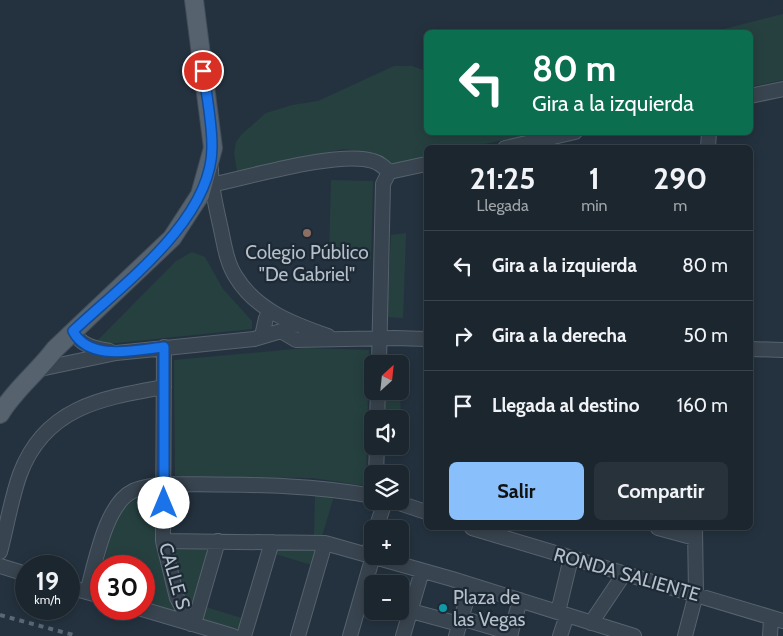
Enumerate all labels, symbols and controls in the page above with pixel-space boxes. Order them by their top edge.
text: 80 m [532,47,616,90]
pin [182,50,224,92]
icon: left [449,50,514,115]
icon: arrive [189,57,217,85]
text: Gira a la izquierda [532,90,694,117]
text: 21:25 [470,160,535,197]
text: 1 [589,160,600,197]
text: 290 [653,160,707,197]
text: Llegada [477,196,529,215]
text: min [581,196,608,215]
text: m [673,196,687,215]
marker: Colegio Público "De Gabriel" [301,227,313,239]
place label: Colegio Público "De Gabriel" [245,241,369,286]
icon: left [449,252,477,280]
text: Gira a la izquierda [492,254,637,277]
text: 80 m [682,254,728,277]
icon: right [449,322,477,350]
text: Gira a la derecha [492,324,627,347]
text: 50 m [684,324,728,347]
north arrow [364,355,409,400]
map controls [364,355,409,620]
icon: arrive [449,392,477,420]
text: Llegada al destino [492,394,639,417]
text: 160 m [677,394,728,417]
button: sound [364,410,409,455]
button: Salir [449,462,584,520]
button: Compartir [594,462,728,520]
button: layers [364,465,409,510]
position arrow [137,476,189,528]
button: + [364,520,409,565]
street label: CALLE S [154,540,195,612]
street label: RONDA SALIENTE [551,543,702,606]
speed limit sign: 30 [90,555,155,620]
text: 19 [36,566,59,596]
button: − [364,575,409,620]
place label: Plaza de las Vegas [453,586,526,631]
text: km/h [34,592,61,607]
marker: Plaza de las Vegas [437,602,449,614]

